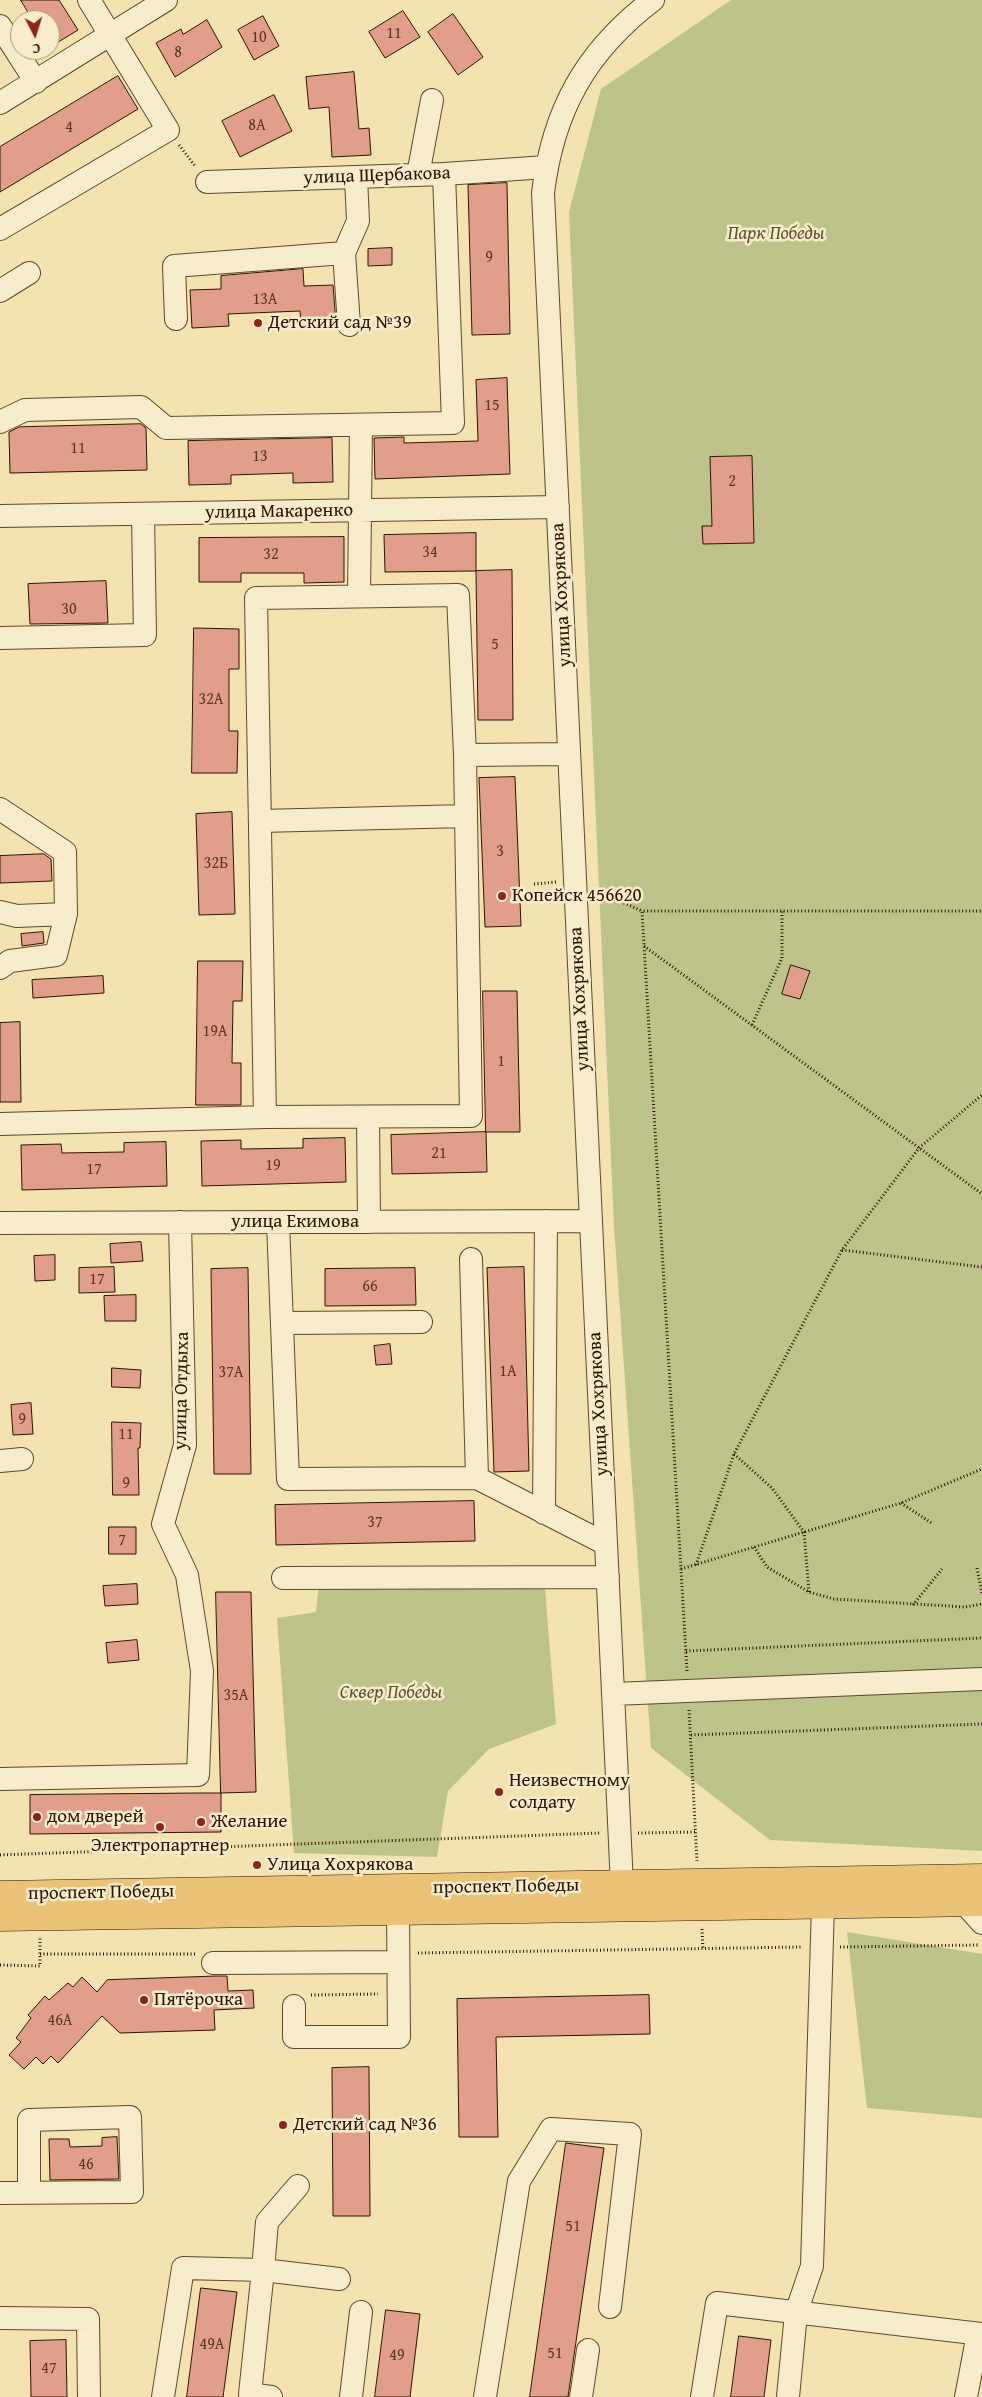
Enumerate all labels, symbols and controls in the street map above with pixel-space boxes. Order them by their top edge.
north arrow [10,10,60,60]
house number: 11 [386,24,402,44]
house number: 10 [251,28,267,48]
text: С [31,39,41,59]
house number: 8 [174,43,182,63]
house number: 8А [248,116,266,136]
house number: 4 [65,118,73,138]
street label: улица Щербакова [303,162,451,190]
park label: Парк Победы [727,223,825,245]
house number: 9 [485,248,493,268]
house number: 13А [252,290,278,310]
place label: Детский сад №39 [268,312,412,334]
marker: Детский сад №39 [252,317,264,329]
house number: 15 [484,396,500,416]
house number: 11 [70,439,86,459]
house number: 13 [252,447,268,467]
house number: 2 [728,472,736,492]
street label: улица Макаренко [205,499,353,525]
street label: улица Хохрякова [547,522,577,668]
house number: 34 [422,543,438,563]
house number: 32 [263,545,279,565]
house number: 30 [61,600,77,620]
house number: 5 [491,635,499,655]
house number: 32А [198,690,224,710]
house number: 3 [496,842,504,862]
house number: 32Б [204,854,228,874]
place label: Копейск 456620 [512,885,642,907]
marker: Копейск 456620 [496,890,508,902]
street label: улица Хохрякова [565,926,595,1072]
house number: 19А [202,1022,228,1042]
house number: 1 [497,1052,505,1072]
house number: 21 [431,1144,447,1164]
house number: 19 [265,1156,281,1176]
house number: 17 [86,1160,102,1180]
street label: улица Екимова [231,1211,359,1233]
house number: 17 [89,1270,105,1290]
house number: 66 [362,1277,378,1297]
street label: улица Хохрякова [584,1331,614,1477]
street label: улица Отдыха [170,1332,194,1450]
house number: 1А [499,1362,517,1382]
house number: 37А [218,1363,244,1383]
house number: 9 [18,1410,26,1430]
house number: 11 [118,1425,134,1445]
house number: 9 [122,1474,130,1494]
house number: 37 [367,1513,383,1533]
house number: 7 [118,1531,126,1551]
park label: Сквер Победы [340,1682,442,1704]
house number: 35А [223,1686,249,1706]
place label: Неизвестному солдату [509,1770,630,1814]
marker: Неизвестному солдату [493,1786,505,1798]
place label: дом дверей [47,1806,144,1828]
marker: дом дверей [31,1811,43,1823]
place label: Желание [211,1811,288,1833]
marker: Желание [195,1816,207,1828]
marker: Электропартнер [154,1821,166,1833]
place label: Электропартнер [91,1835,229,1857]
place label: Улица Хохрякова [267,1854,413,1876]
marker: Улица Хохрякова [251,1859,263,1871]
street label: проспект Победы [433,1874,579,1900]
street label: проспект Победы [28,1880,174,1906]
place label: Пятёрочка [154,1989,243,2011]
marker: Пятёрочка [138,1994,150,2006]
house number: 46А [47,2011,73,2031]
place label: Детский сад №36 [293,2114,437,2136]
marker: Детский сад №36 [277,2119,289,2131]
house number: 46 [78,2155,94,2175]
house number: 51 [565,2217,581,2237]
house number: 49А [199,2335,225,2355]
house number: 51 [547,2344,563,2364]
house number: 49 [389,2346,405,2366]
house number: 47 [41,2359,57,2379]

